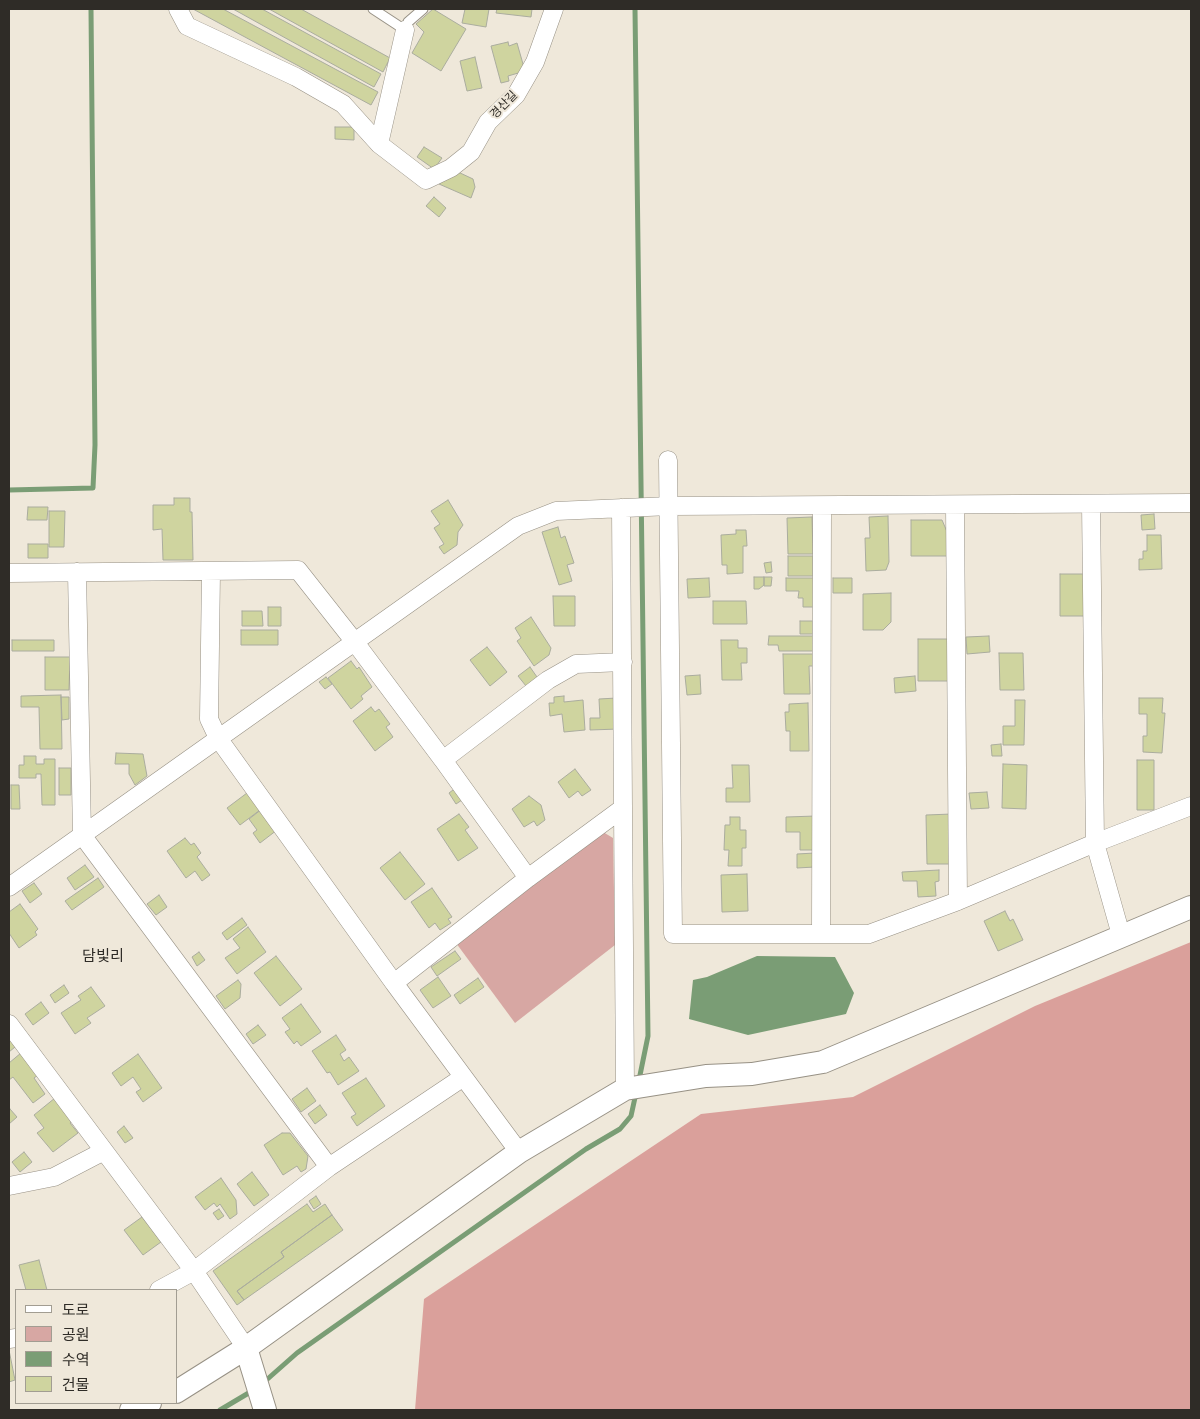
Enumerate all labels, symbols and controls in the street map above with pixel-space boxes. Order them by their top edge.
street label: 경산길 [487,88,521,122]
district label: 담빛리 [82,948,124,966]
legend [15,1289,178,1404]
text: 도로 [62,1299,90,1319]
text: 공원 [62,1324,90,1344]
text: 수역 [62,1349,90,1369]
text: 건물 [62,1374,90,1394]

